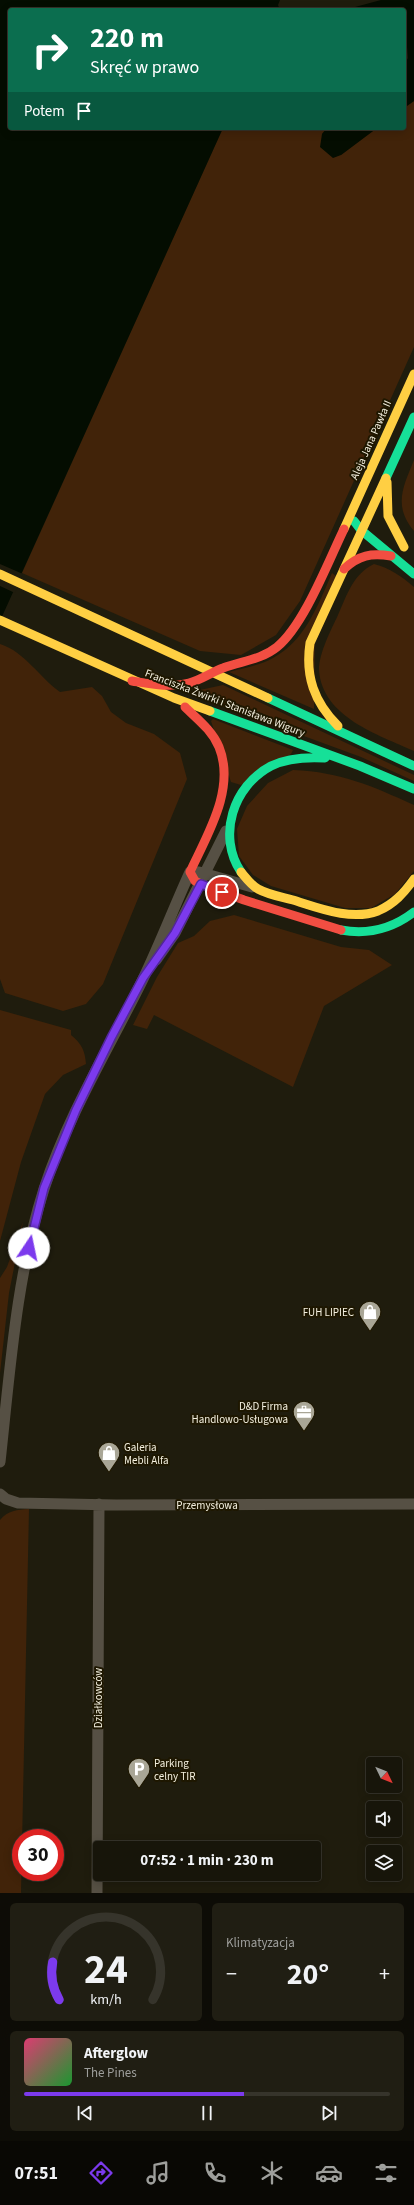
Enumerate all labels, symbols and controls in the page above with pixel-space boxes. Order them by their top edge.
text: 220 m [90,18,164,58]
icon: right [24,24,76,76]
text: Skręć w prawo [90,55,199,80]
icon: arrive [73,100,95,122]
text: Potem [24,101,65,122]
street label: Aleja Jana Pawła II [347,398,395,482]
street label: Franciszka Żwirki i Stanisława Wigury [143,665,307,741]
pin [205,875,239,909]
icon: arrive [211,881,233,903]
position arrow [8,1227,50,1269]
shop icon: FUH LIPIEC [357,1299,383,1332]
place label: FUH LIPIEC [303,1305,354,1320]
place label: D&D Firma Handlowo-Usługowa [192,1399,288,1427]
office icon: D&D Firma Handlowo-Usługowa [291,1399,317,1432]
shop icon: Galeria Mebli Alfa [96,1440,122,1473]
place label: Galeria Mebli Alfa [124,1440,169,1468]
street label: Przemysłowa [176,1498,238,1513]
street label: Działkowców [91,1668,106,1728]
parking icon: Parking celny TIR [126,1756,152,1789]
place label: Parking celny TIR [154,1756,195,1784]
north arrow [366,1757,402,1793]
map controls [366,1757,402,1881]
button: sound [366,1801,402,1837]
speed limit sign: 30 [12,1829,64,1881]
button: layers [366,1845,402,1881]
text: 07:52 · 1 min · 230 m [140,1850,274,1871]
text: Klimatyzacja [226,1934,295,1952]
text: 24 [84,1940,128,2000]
text: 20° [287,1953,329,1996]
text: − [226,1958,237,1990]
text: + [379,1958,390,1990]
text: km/h [90,1989,122,2010]
text: Afterglow [84,2043,148,2064]
text: The Pines [84,2064,137,2082]
icon: previous [74,2102,96,2124]
icon: pause [196,2102,218,2124]
icon: next [318,2102,340,2124]
icon: directions [87,2159,115,2187]
icon: music [144,2159,172,2187]
icon: phone [201,2159,229,2187]
icon: climate [258,2159,286,2187]
icon: car [315,2159,343,2187]
icon: filters [372,2159,400,2187]
text: 07:51 [14,2161,58,2186]

